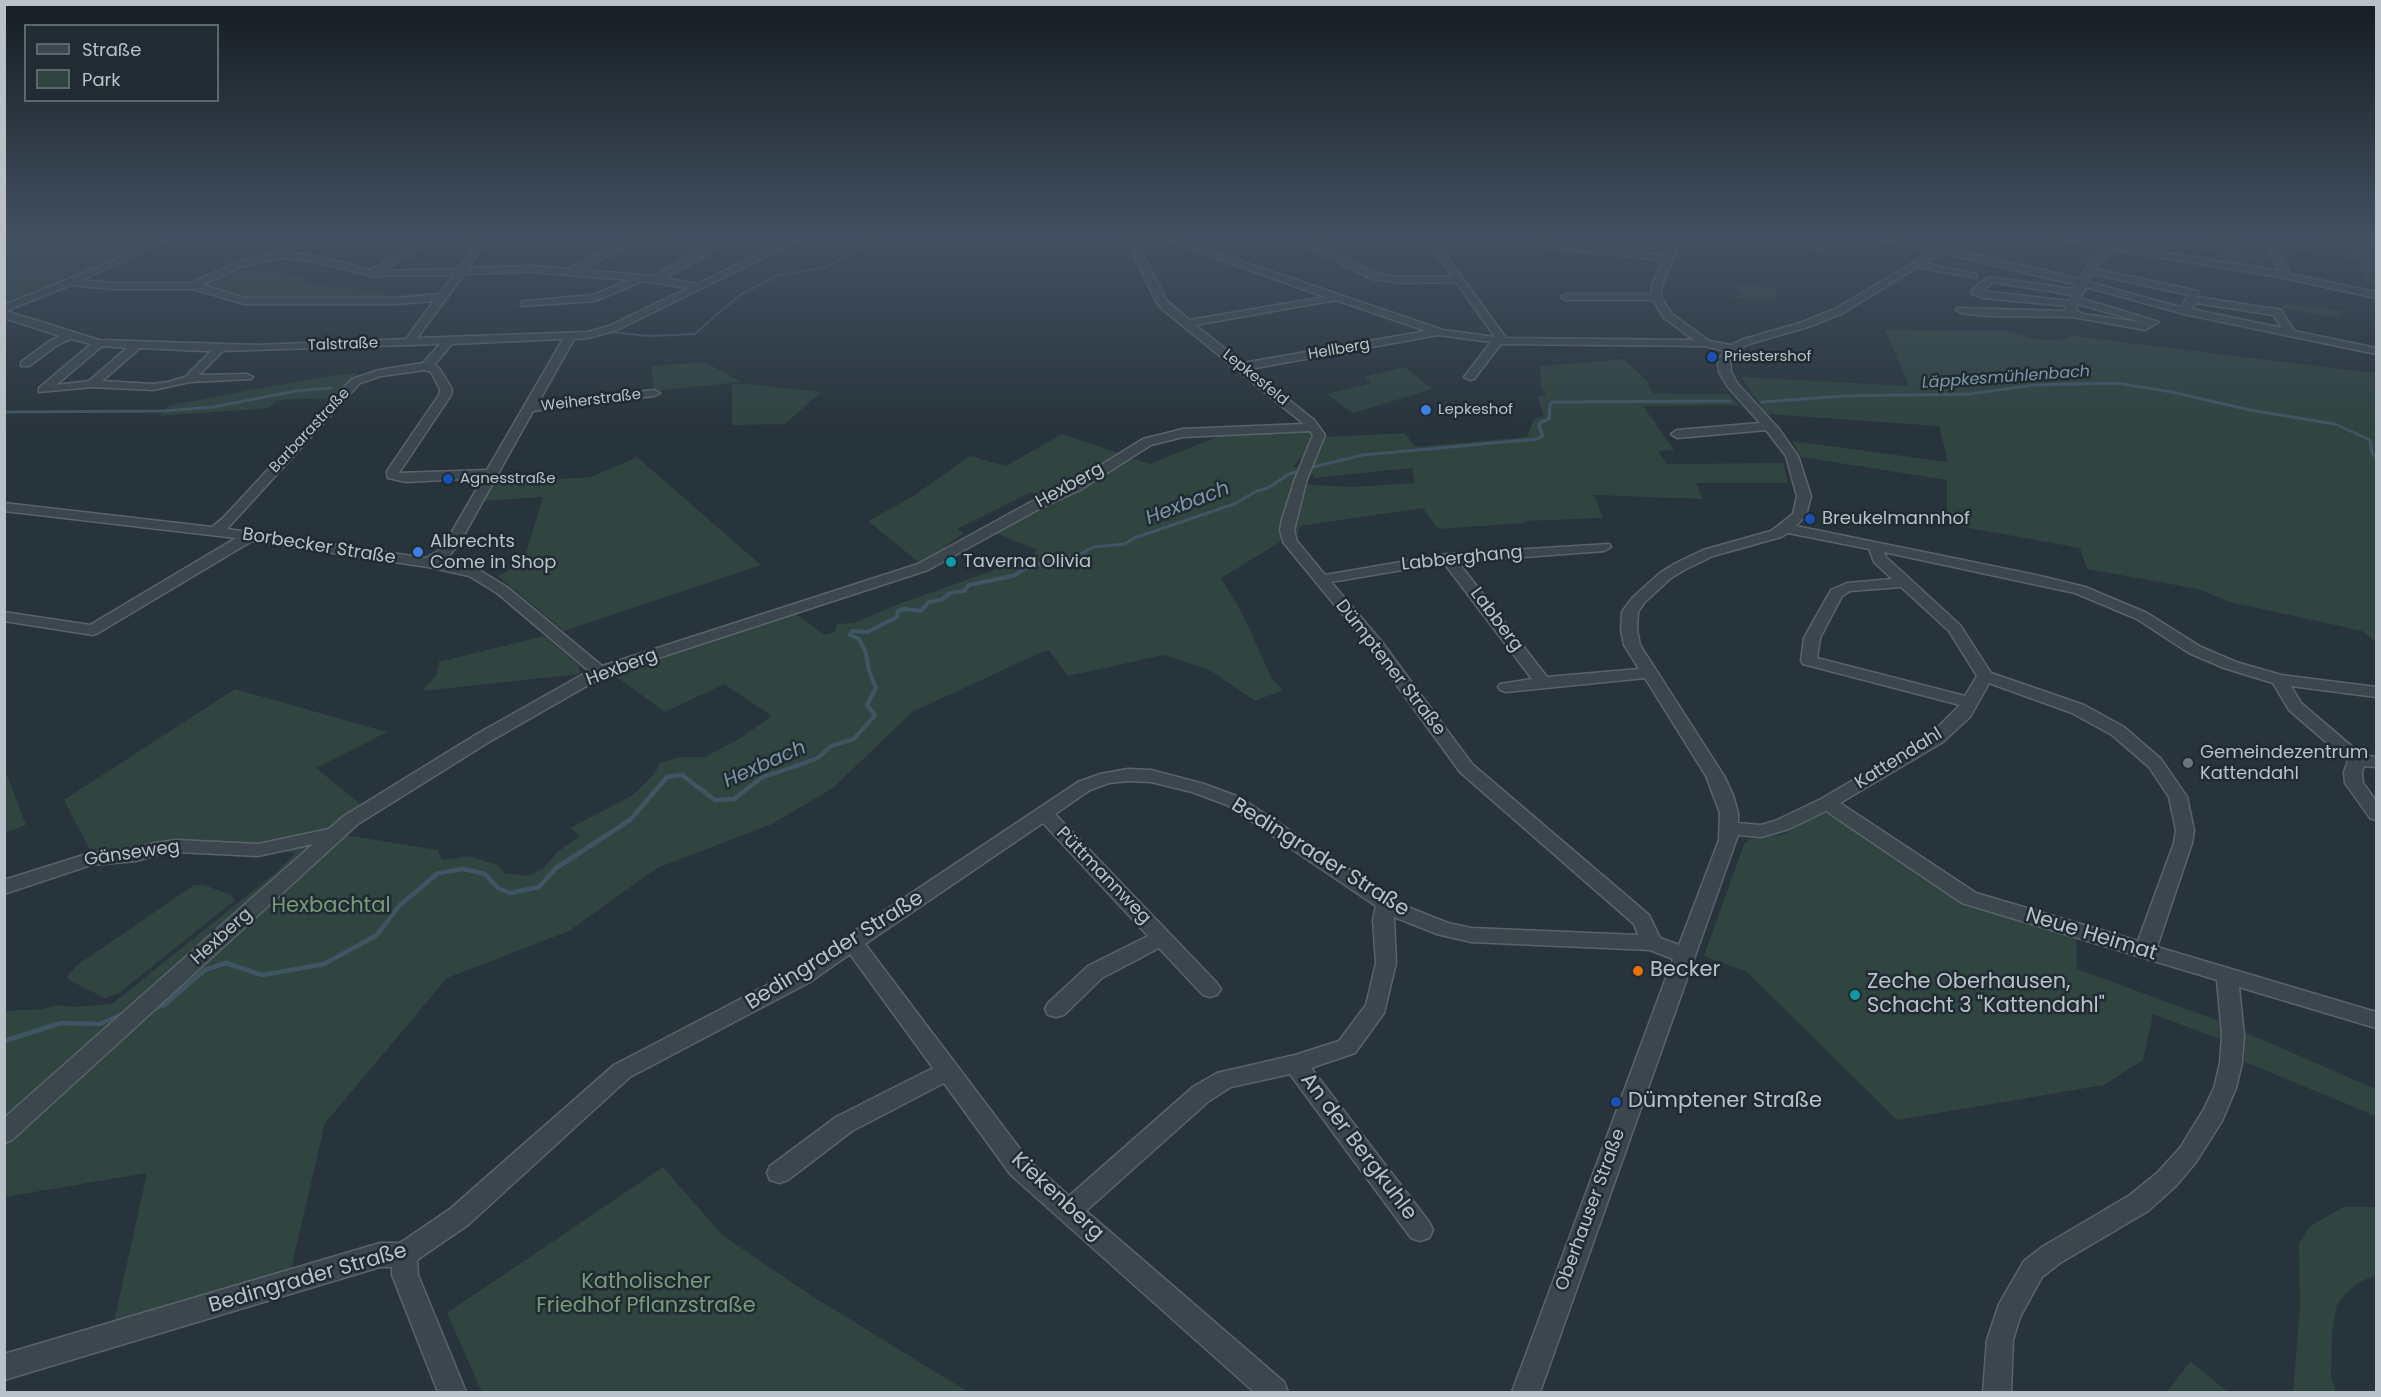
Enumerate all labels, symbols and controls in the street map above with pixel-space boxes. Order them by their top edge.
legend [24,24,219,102]
text: Straße [82,37,141,62]
text: Park [82,67,121,92]
street label: Talstraße [307,335,379,355]
street label: Hellberg [1307,336,1371,364]
street label: Lepkesfeld [1219,346,1291,410]
place label: Priestershof [1724,348,1811,366]
marker: Priestershof [1705,350,1719,364]
water label: Läppkesmühlenbach [1921,363,2091,393]
street label: Barbarastraße [266,385,354,477]
street label: Weiherstraße [540,386,642,416]
place label: Lepkeshof [1438,401,1513,419]
marker: Lepkeshof [1419,403,1433,417]
street label: Hexberg [1032,459,1108,513]
place label: Agnesstraße [460,470,556,488]
marker: Agnesstraße [441,472,455,486]
water label: Hexbach [1143,477,1233,531]
place label: Breukelmannhof [1822,508,1970,530]
marker: Breukelmannhof [1803,512,1817,526]
street label: Borbecker Straße [241,524,397,570]
place label: Albrechts Come in Shop [430,531,556,574]
street label: Labberghang [1400,542,1524,576]
marker: Albrechts Come in Shop [411,545,425,559]
place label: Taverna Olivia [963,551,1091,573]
marker: Taverna Olivia [944,555,958,569]
street label: Labberg [1465,584,1527,656]
street label: Dümptener Straße [1330,596,1450,740]
street label: Hexberg [583,645,661,691]
street label: Kattendahl [1851,724,1947,794]
water label: Hexbach [720,736,810,794]
place label: Gemeindezentrum Kattendahl [2200,742,2368,784]
marker: Gemeindezentrum Kattendahl [2181,756,2195,770]
street label: Bedingrader Straße [1226,793,1414,923]
street label: Püttmannweg [1051,823,1155,929]
street label: Gänseweg [83,837,181,871]
street label: Bedingrader Straße [741,886,929,1016]
park label: Hexbachtal [271,894,391,920]
street label: Neue Heimat [2022,903,2160,967]
street label: Hexberg [187,904,257,970]
place label: Becker [1650,958,1720,984]
marker: Becker [1631,964,1645,978]
place label: Zeche Oberhausen, Schacht 3 "Kattendahl" [1867,970,2105,1020]
marker: Zeche Oberhausen, Schacht 3 "Kattendahl" [1848,988,1862,1002]
street label: An der Bergkuhle [1294,1068,1422,1226]
place label: Dümptener Straße [1628,1089,1822,1115]
marker: Dümptener Straße [1609,1095,1623,1109]
street label: Oberhauser Straße [1552,1126,1630,1294]
street label: Kiekenberg [1006,1148,1108,1246]
street label: Bedingrader Straße [206,1239,410,1319]
park label: Katholischer Friedhof Pflanzstraße [536,1270,756,1320]

